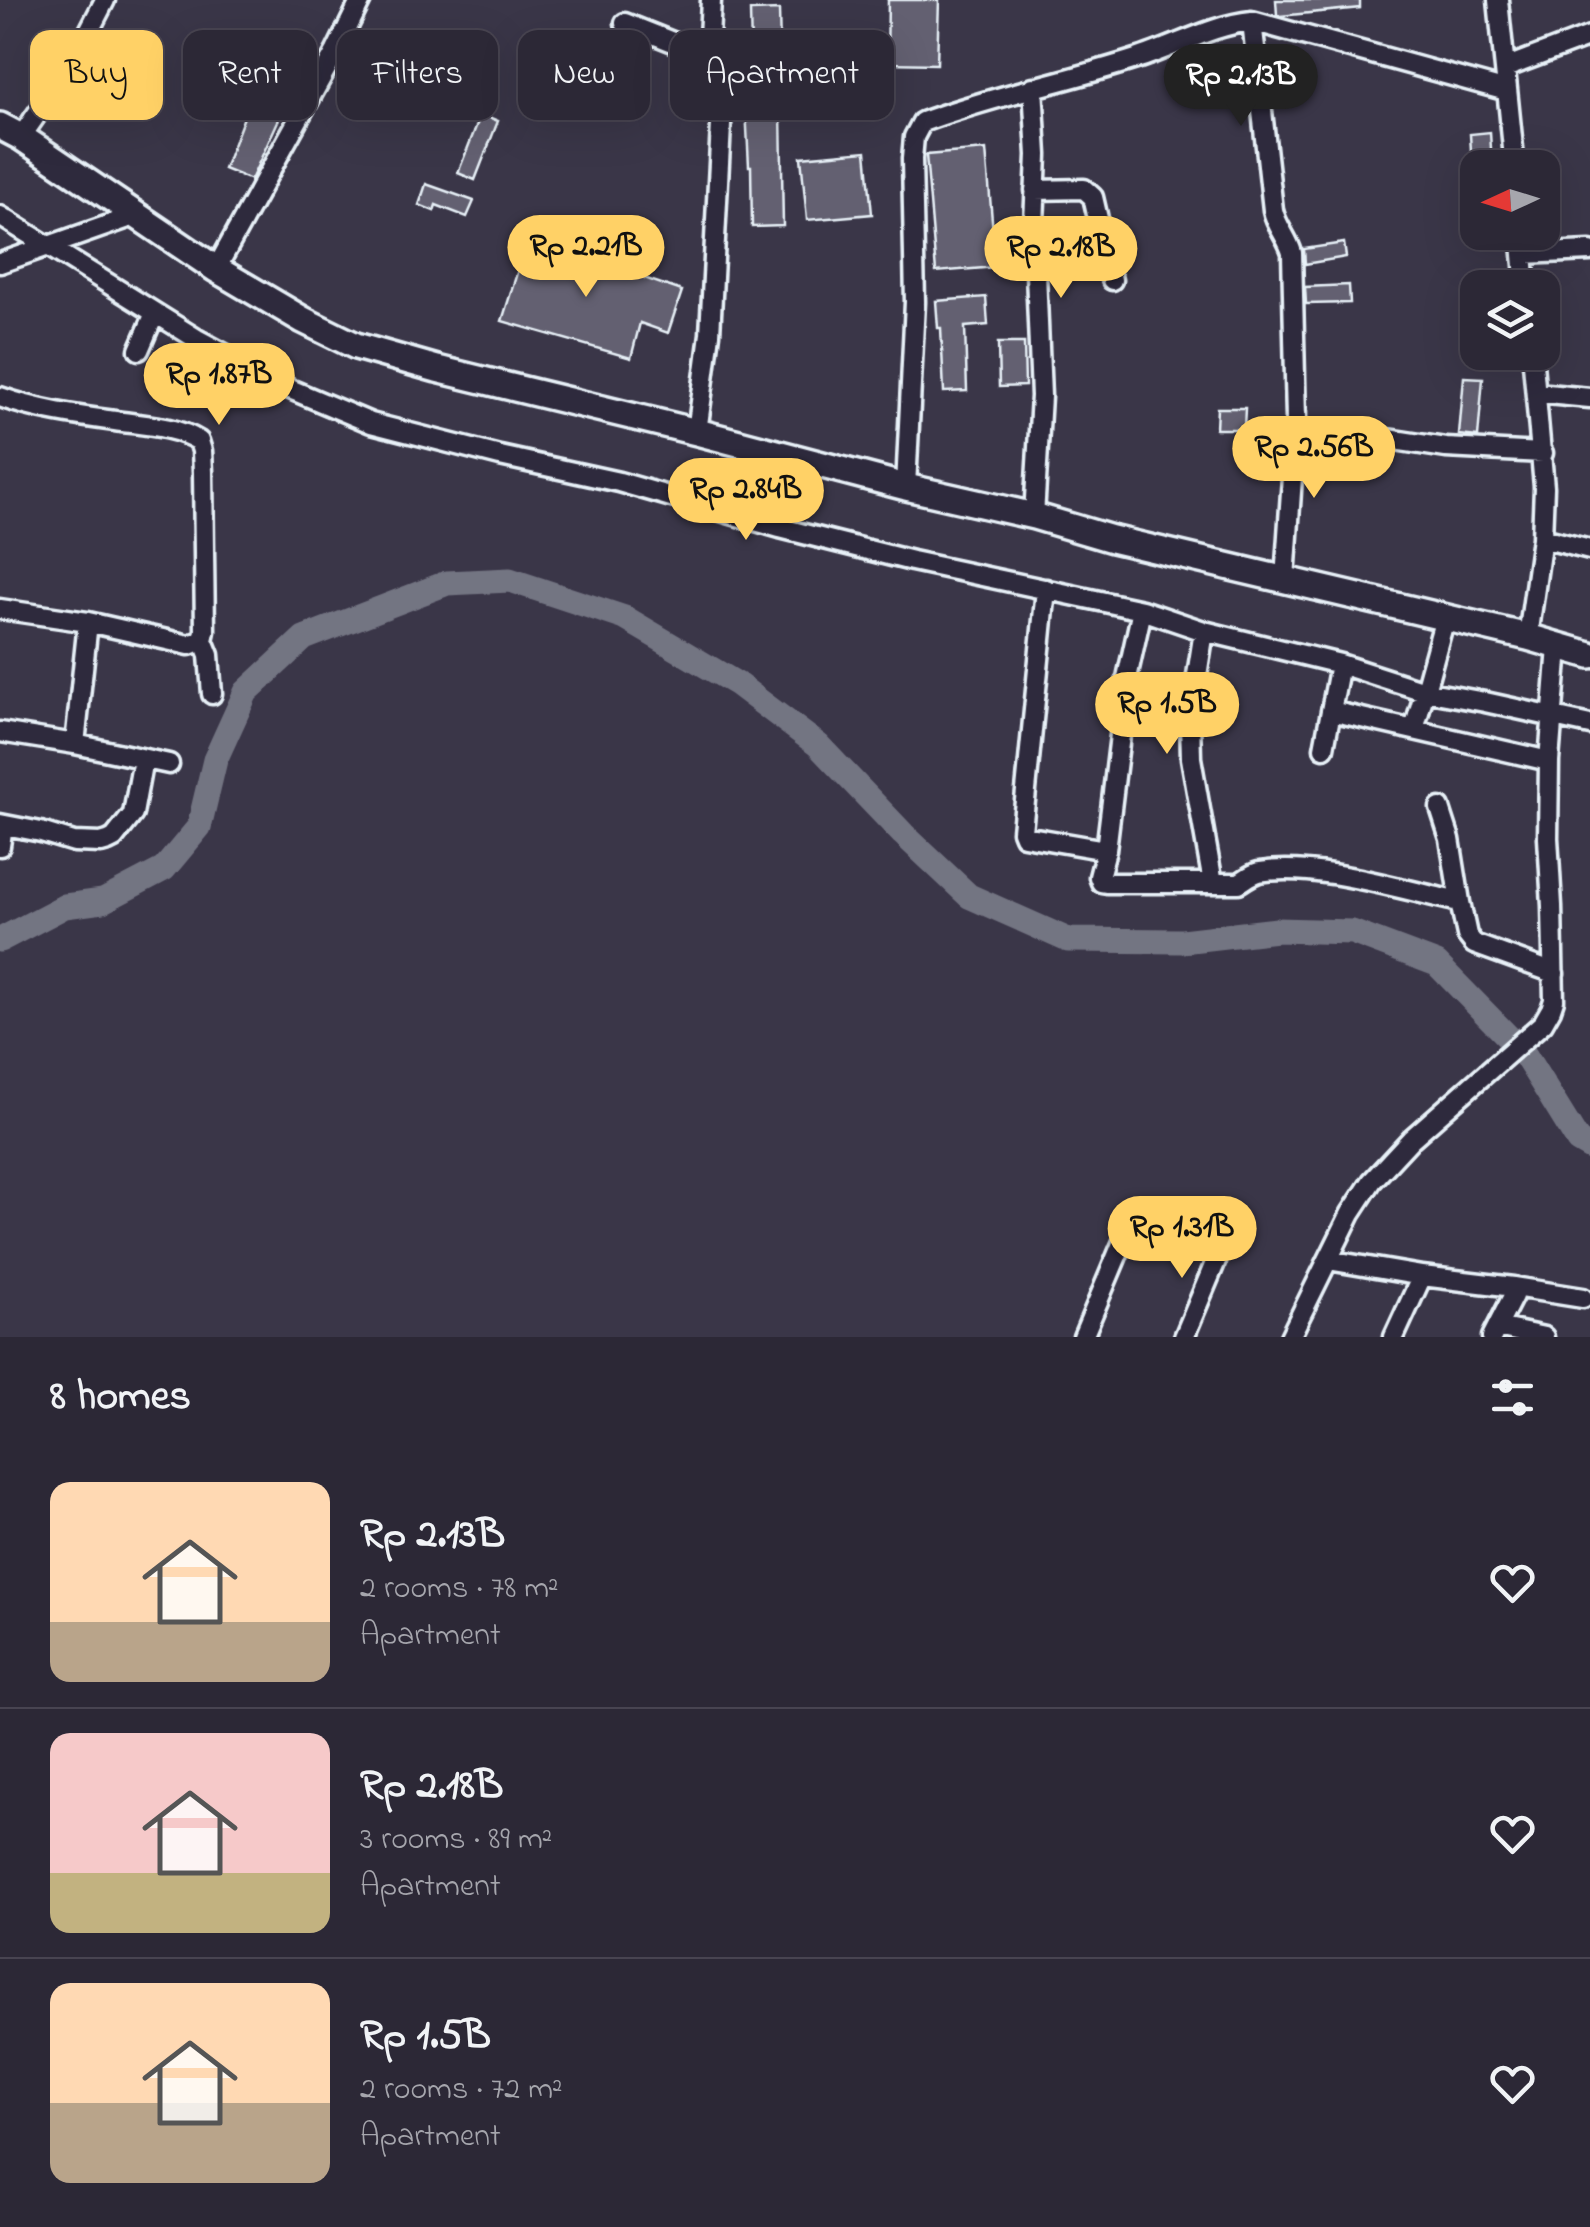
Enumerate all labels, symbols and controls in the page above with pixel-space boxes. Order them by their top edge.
chip: Buy [30,30,163,120]
chip: Rent [183,30,317,120]
chip: Filters [337,30,498,120]
chip: New [518,30,650,120]
chip: Apartment [670,30,894,120]
pin: Rp 2.13B [1138,44,1344,129]
text: Rp 2.13B [1186,53,1296,100]
north arrow [1460,150,1560,250]
map controls [1460,150,1560,370]
pin: Rp 2.21B [483,215,689,300]
pin: Rp 2.18B [958,216,1164,301]
text: Rp 2.21B [529,224,643,271]
text: Rp 2.18B [1006,225,1116,272]
button: layers [1460,270,1560,370]
pin: Rp 1.87B [116,343,322,428]
text: Rp 1.87B [166,352,272,399]
pin: Rp 2.56B [1211,416,1417,501]
text: Rp 2.56B [1254,425,1374,472]
pin: Rp 2.84B [643,458,849,543]
text: Rp 2.84B [690,467,802,514]
pin: Rp 1.5B [1075,672,1259,757]
text: Rp 1.5B [1117,681,1217,728]
pin: Rp 1.31B [1079,1196,1285,1281]
text: Rp 1.31B [1130,1205,1234,1252]
text: 8 homes [50,1367,191,1428]
icon: filters [1485,1370,1540,1425]
text: Rp 2.13B [360,1505,505,1566]
icon: home [130,1522,250,1642]
icon: heart [1485,1555,1540,1610]
text: 2 rooms · 78 m² [360,1566,559,1613]
text: Apartment [360,1613,501,1660]
text: Rp 2.18B [360,1756,503,1817]
icon: home [130,1773,250,1893]
icon: heart [1485,1806,1540,1861]
text: 3 rooms · 89 m² [360,1817,552,1864]
text: Apartment [360,1864,501,1911]
text: Rp 1.5B [360,2006,491,2067]
icon: home [130,2023,250,2143]
icon: heart [1485,2056,1540,2111]
text: 2 rooms · 72 m² [360,2067,562,2114]
text: Apartment [360,2114,501,2161]

